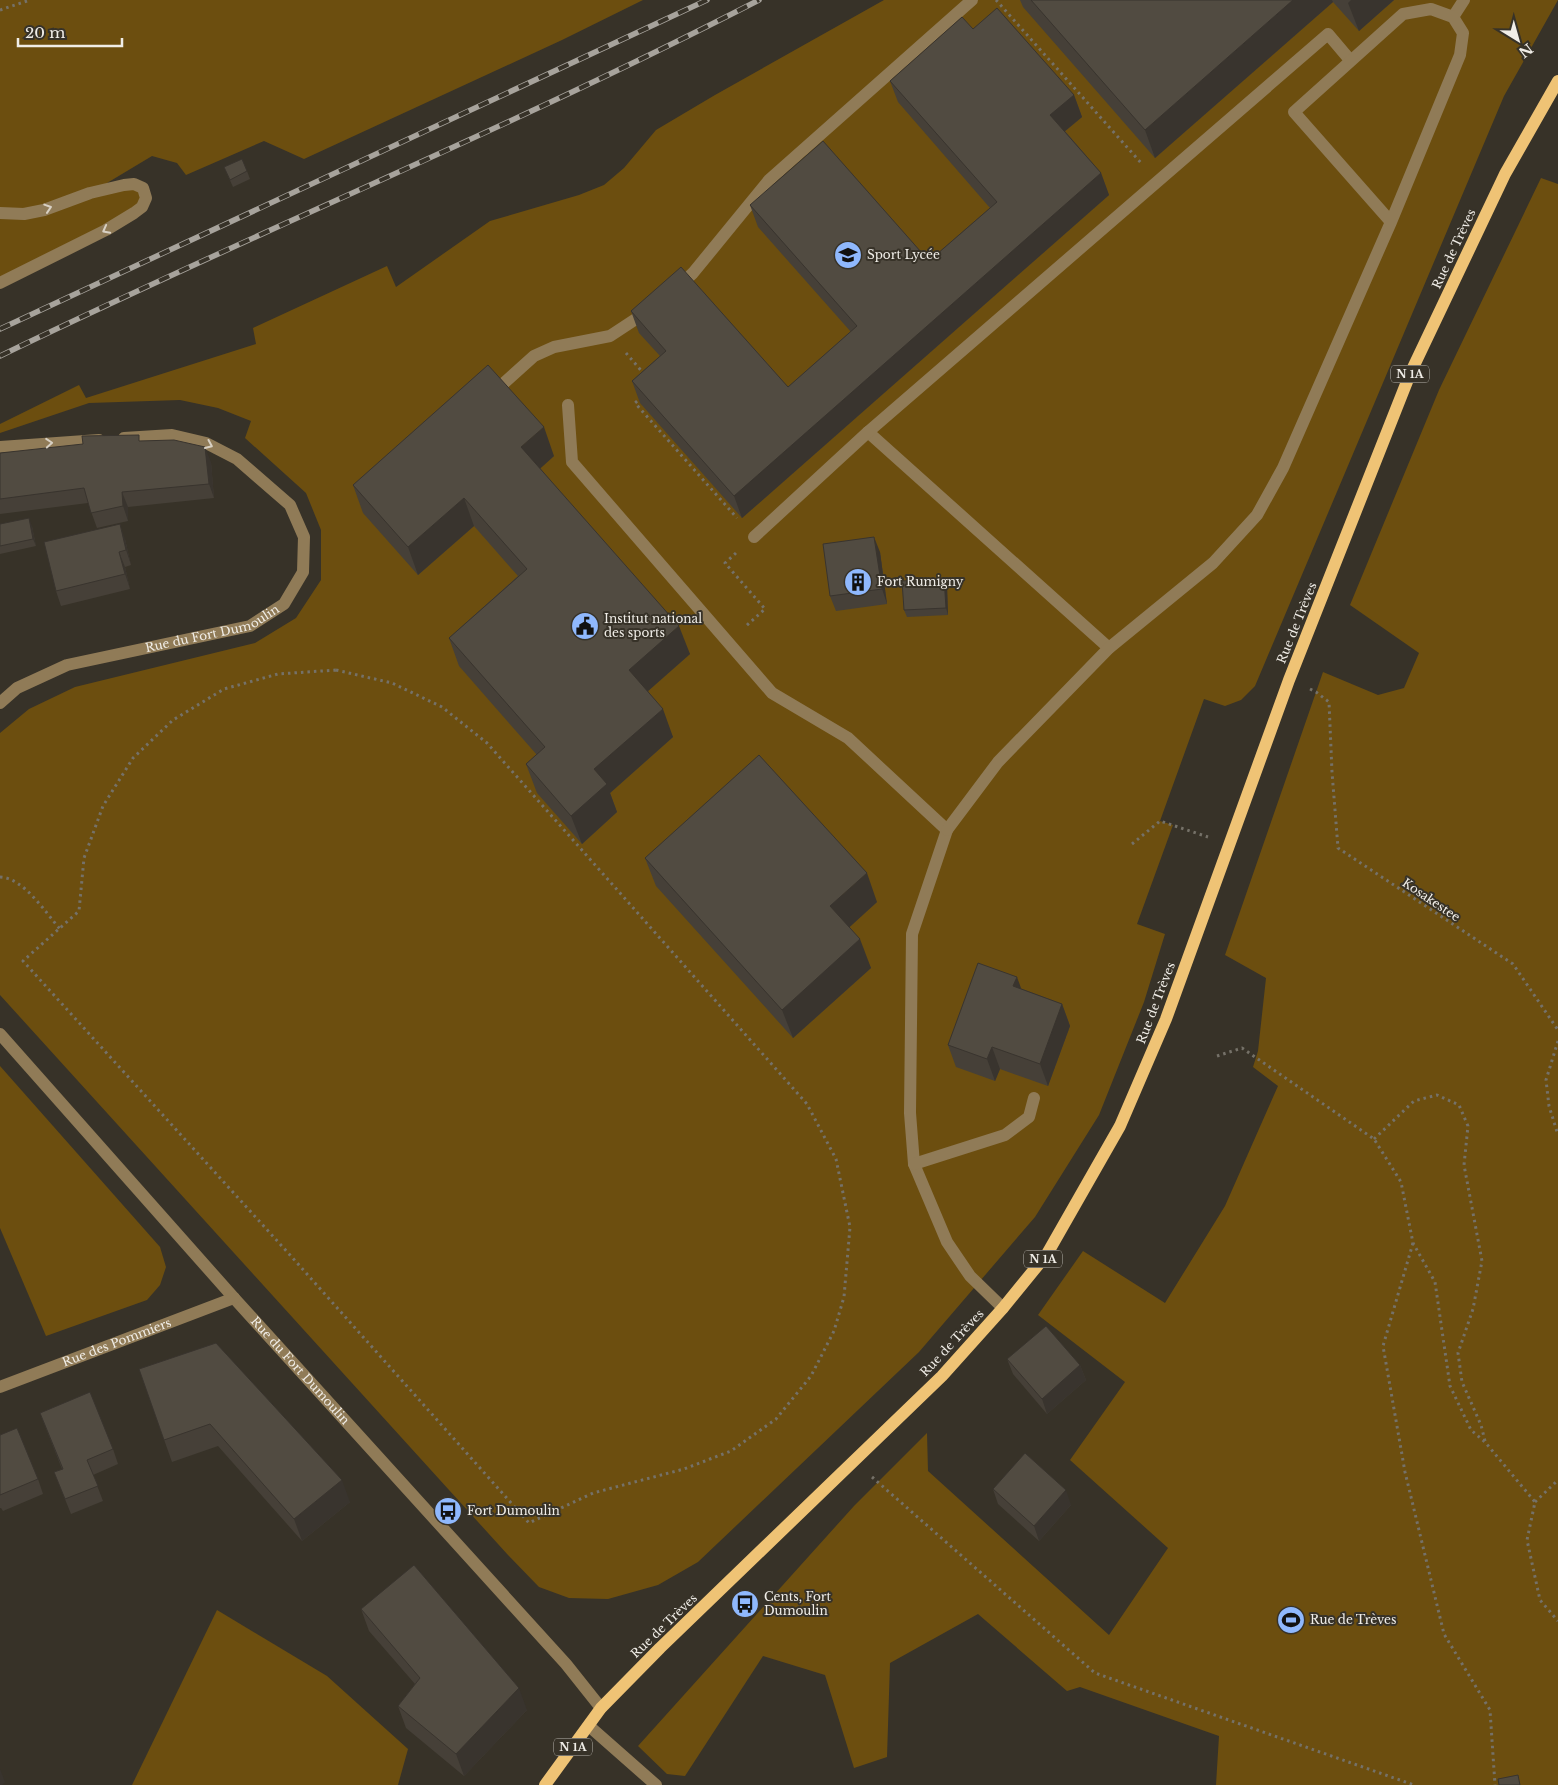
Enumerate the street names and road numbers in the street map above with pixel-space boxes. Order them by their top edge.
street label: Rue de Trèves [1429,206,1479,291]
road number: N 1A [1391,366,1429,382]
street label: Rue de Trèves [1273,580,1320,666]
street label: Rue du Fort Dumoulin [144,601,282,655]
street label: Kosakestee [1400,875,1463,924]
street label: Rue de Trèves [1133,960,1178,1046]
road number: N 1A [1024,1250,1062,1268]
street label: Rue de Trèves [917,1306,987,1379]
street label: Rue du Fort Dumoulin [248,1313,353,1427]
street label: Rue des Pommiers [60,1315,173,1370]
street label: Rue de Trèves [627,1590,700,1661]
road number: N 1A [554,1738,592,1755]

